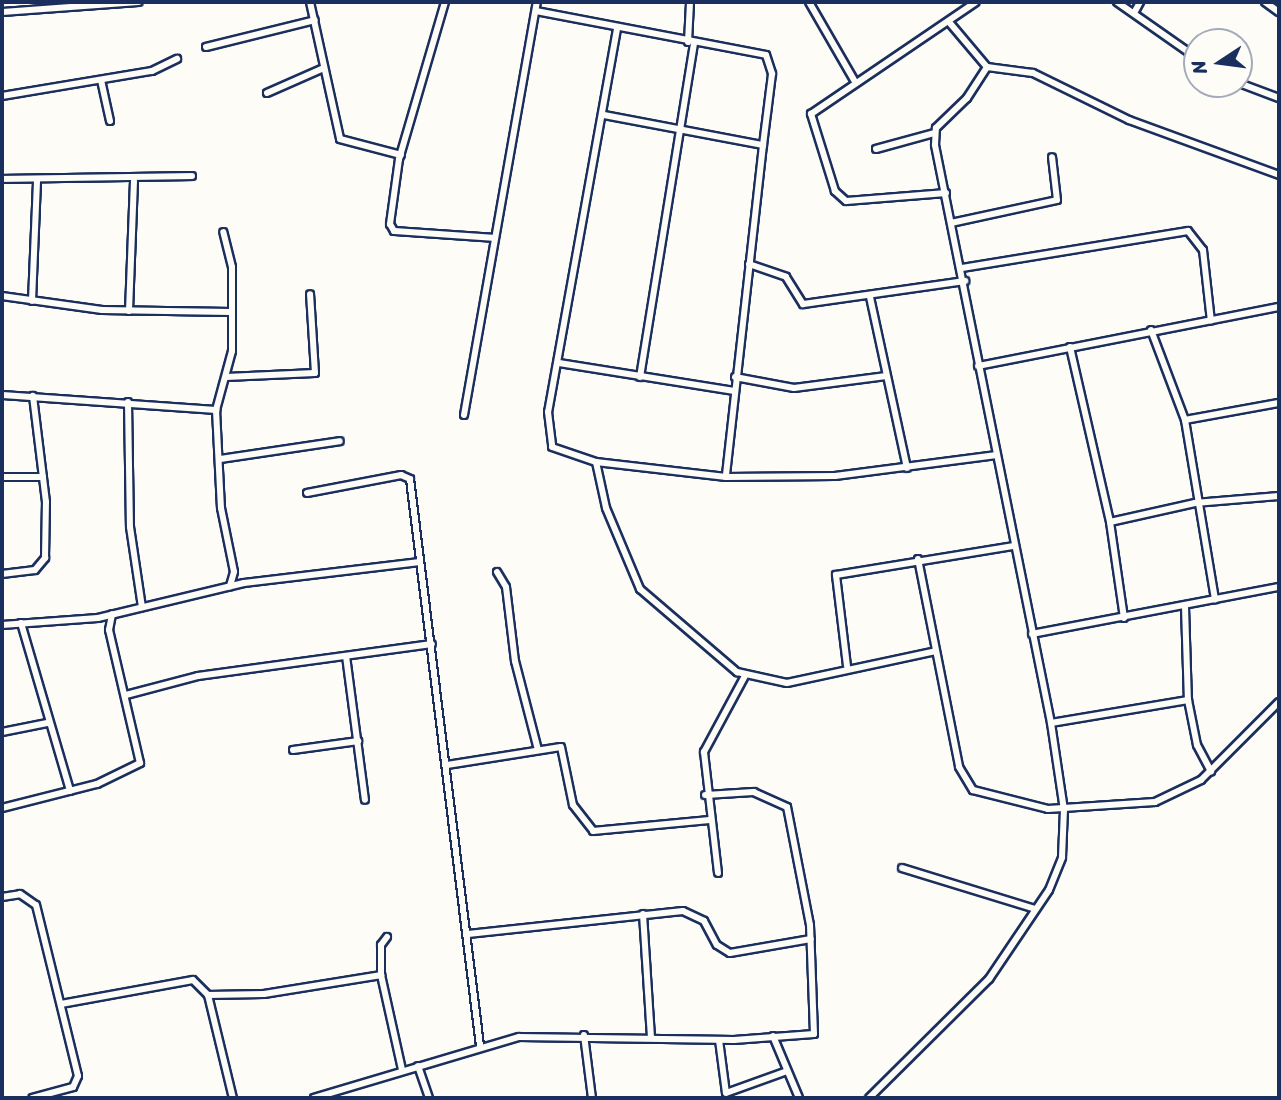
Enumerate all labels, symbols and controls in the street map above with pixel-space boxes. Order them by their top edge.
north arrow [1183,28,1253,98]
text: N [1181,57,1217,78]

